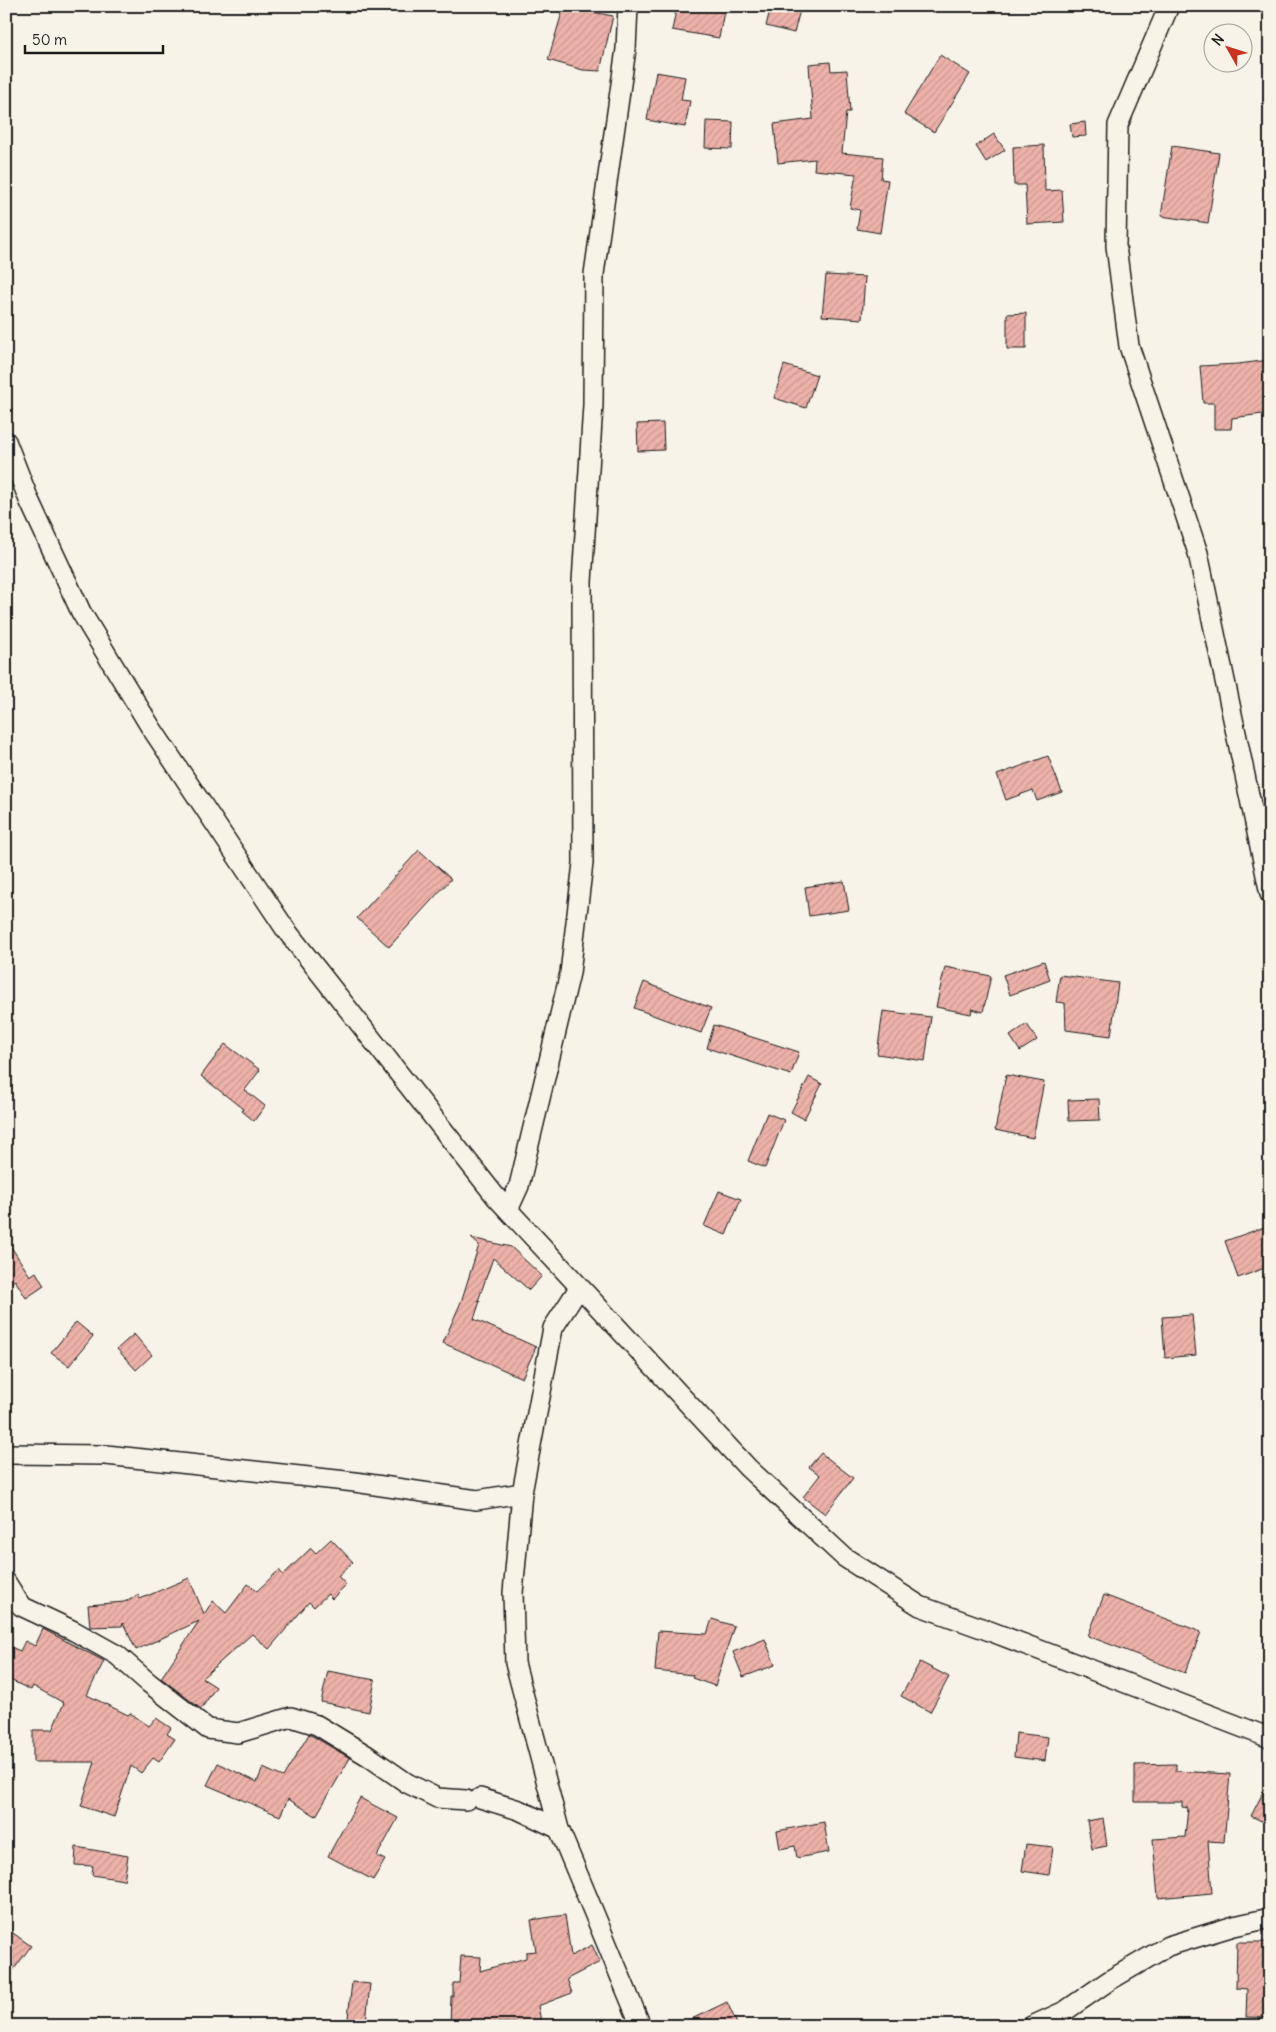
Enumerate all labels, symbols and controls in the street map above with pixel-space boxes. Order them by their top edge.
scale bar [25,22,162,54]
north arrow [1204,22,1254,72]
text: 50 m [32,30,67,49]
text: N [1208,30,1228,49]

